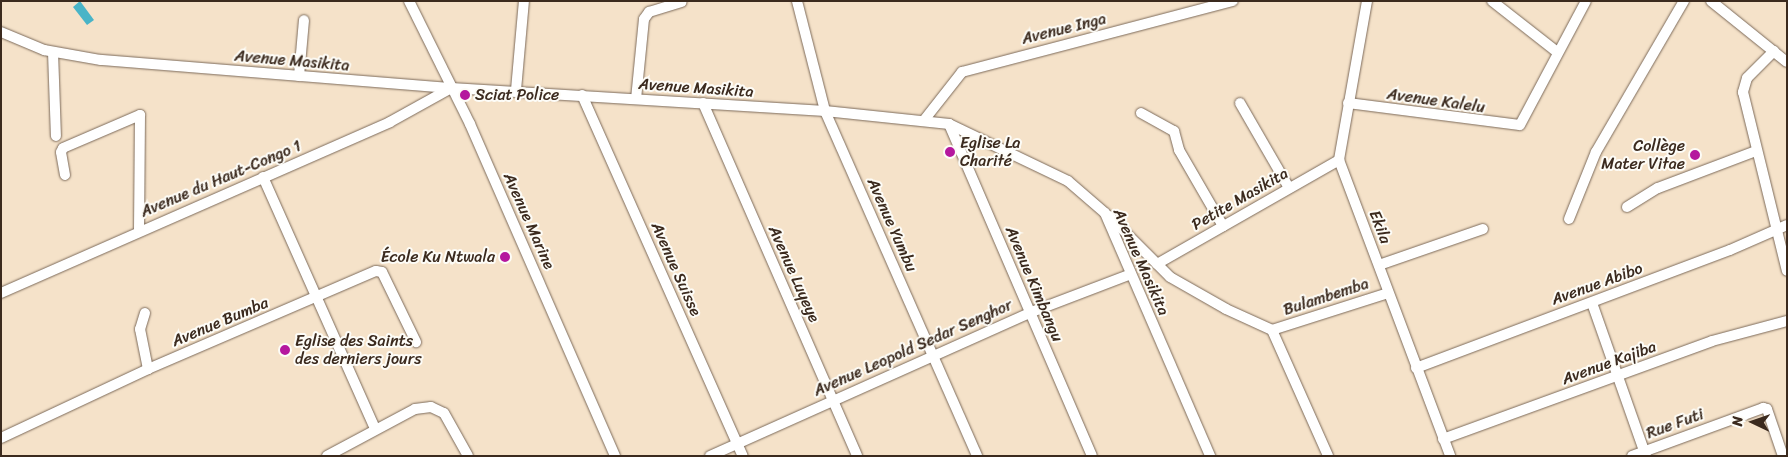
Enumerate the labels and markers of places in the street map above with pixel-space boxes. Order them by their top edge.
place label: Sciat Police [475,85,559,105]
marker: Sciat Police [459,89,471,101]
place label: Eglise La Charité [960,133,1020,171]
place label: Collège Mater Vitae [1601,136,1685,174]
marker: Eglise La Charité [944,146,956,158]
marker: Collège Mater Vitae [1689,149,1701,161]
place label: École Ku Ntwala [381,247,495,267]
marker: École Ku Ntwala [499,251,511,263]
place label: Eglise des Saints des derniers jours [295,331,420,369]
marker: Eglise des Saints des derniers jours [279,344,291,356]

